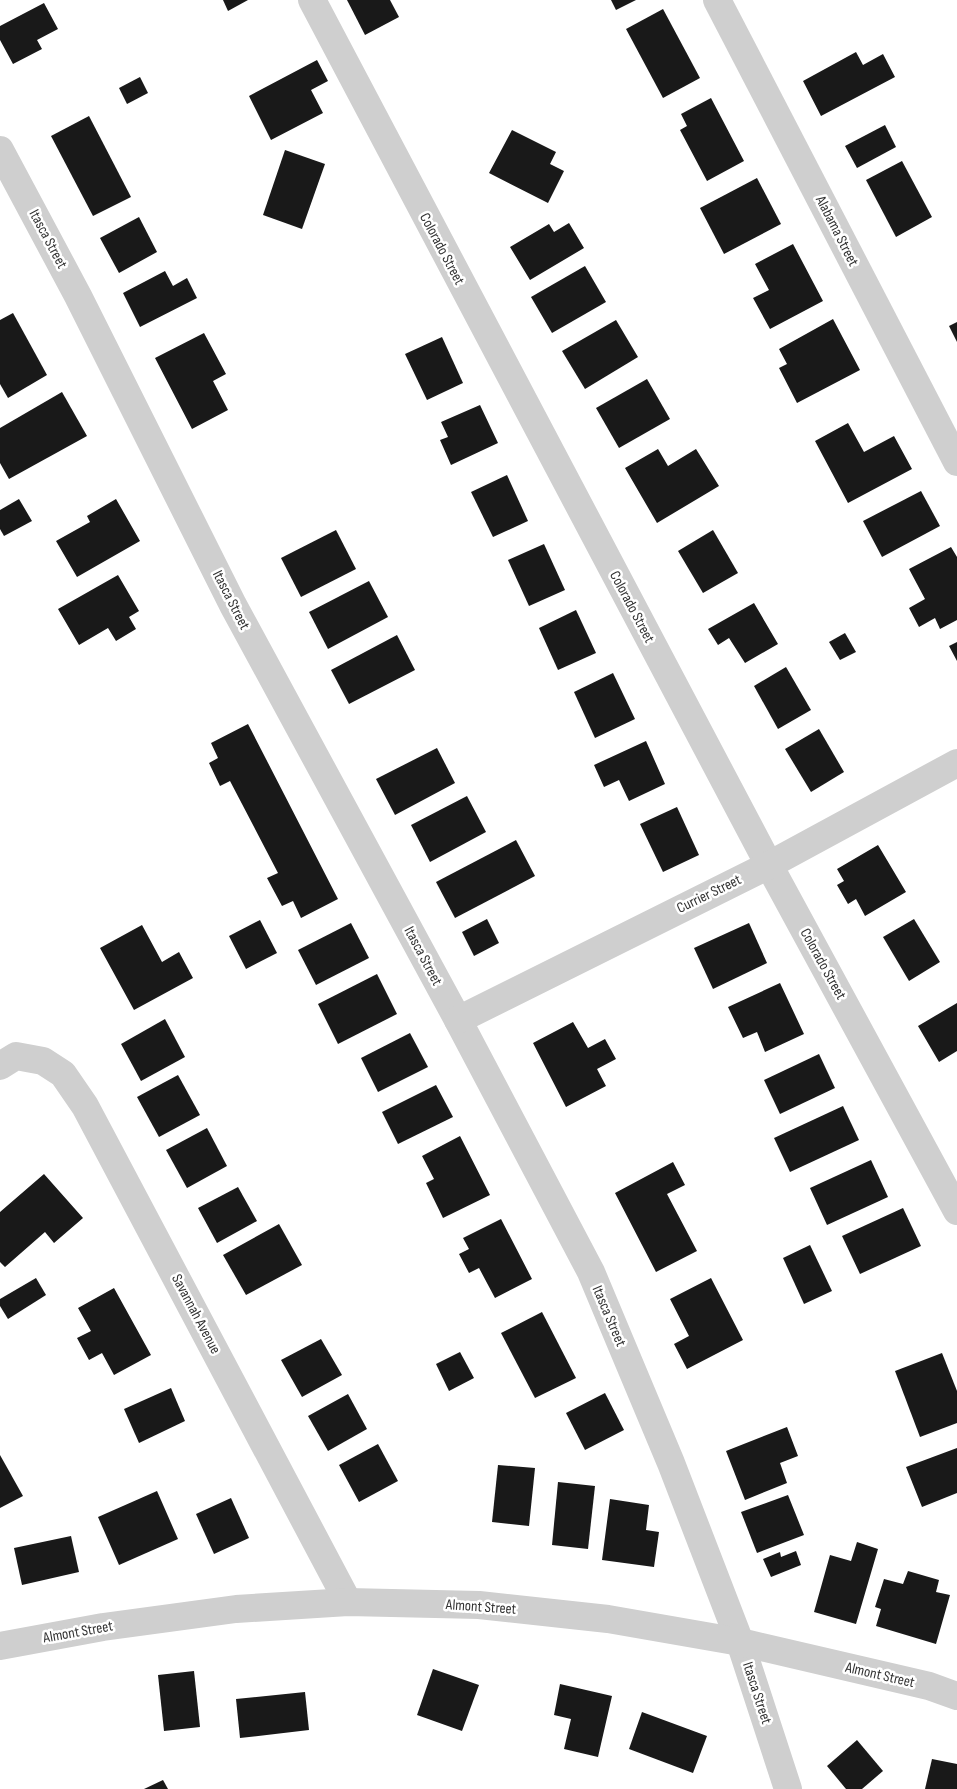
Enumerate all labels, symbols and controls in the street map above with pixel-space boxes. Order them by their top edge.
street label: Alabama Street [811,192,863,270]
street label: Itasca Street [25,206,72,272]
street label: Colorado Street [415,210,469,289]
street label: Itasca Street [208,567,254,633]
street label: Colorado Street [605,568,659,647]
street label: Currier Street [674,870,745,918]
street label: Itasca Street [400,923,447,989]
street label: Colorado Street [796,925,851,1003]
street label: Savannah Avenue [167,1271,225,1357]
street label: Itasca Street [588,1283,630,1350]
street label: Almont Street [444,1595,517,1619]
street label: Almont Street [41,1616,115,1648]
street label: Almont Street [843,1658,917,1692]
street label: Itasca Street [738,1659,776,1727]

